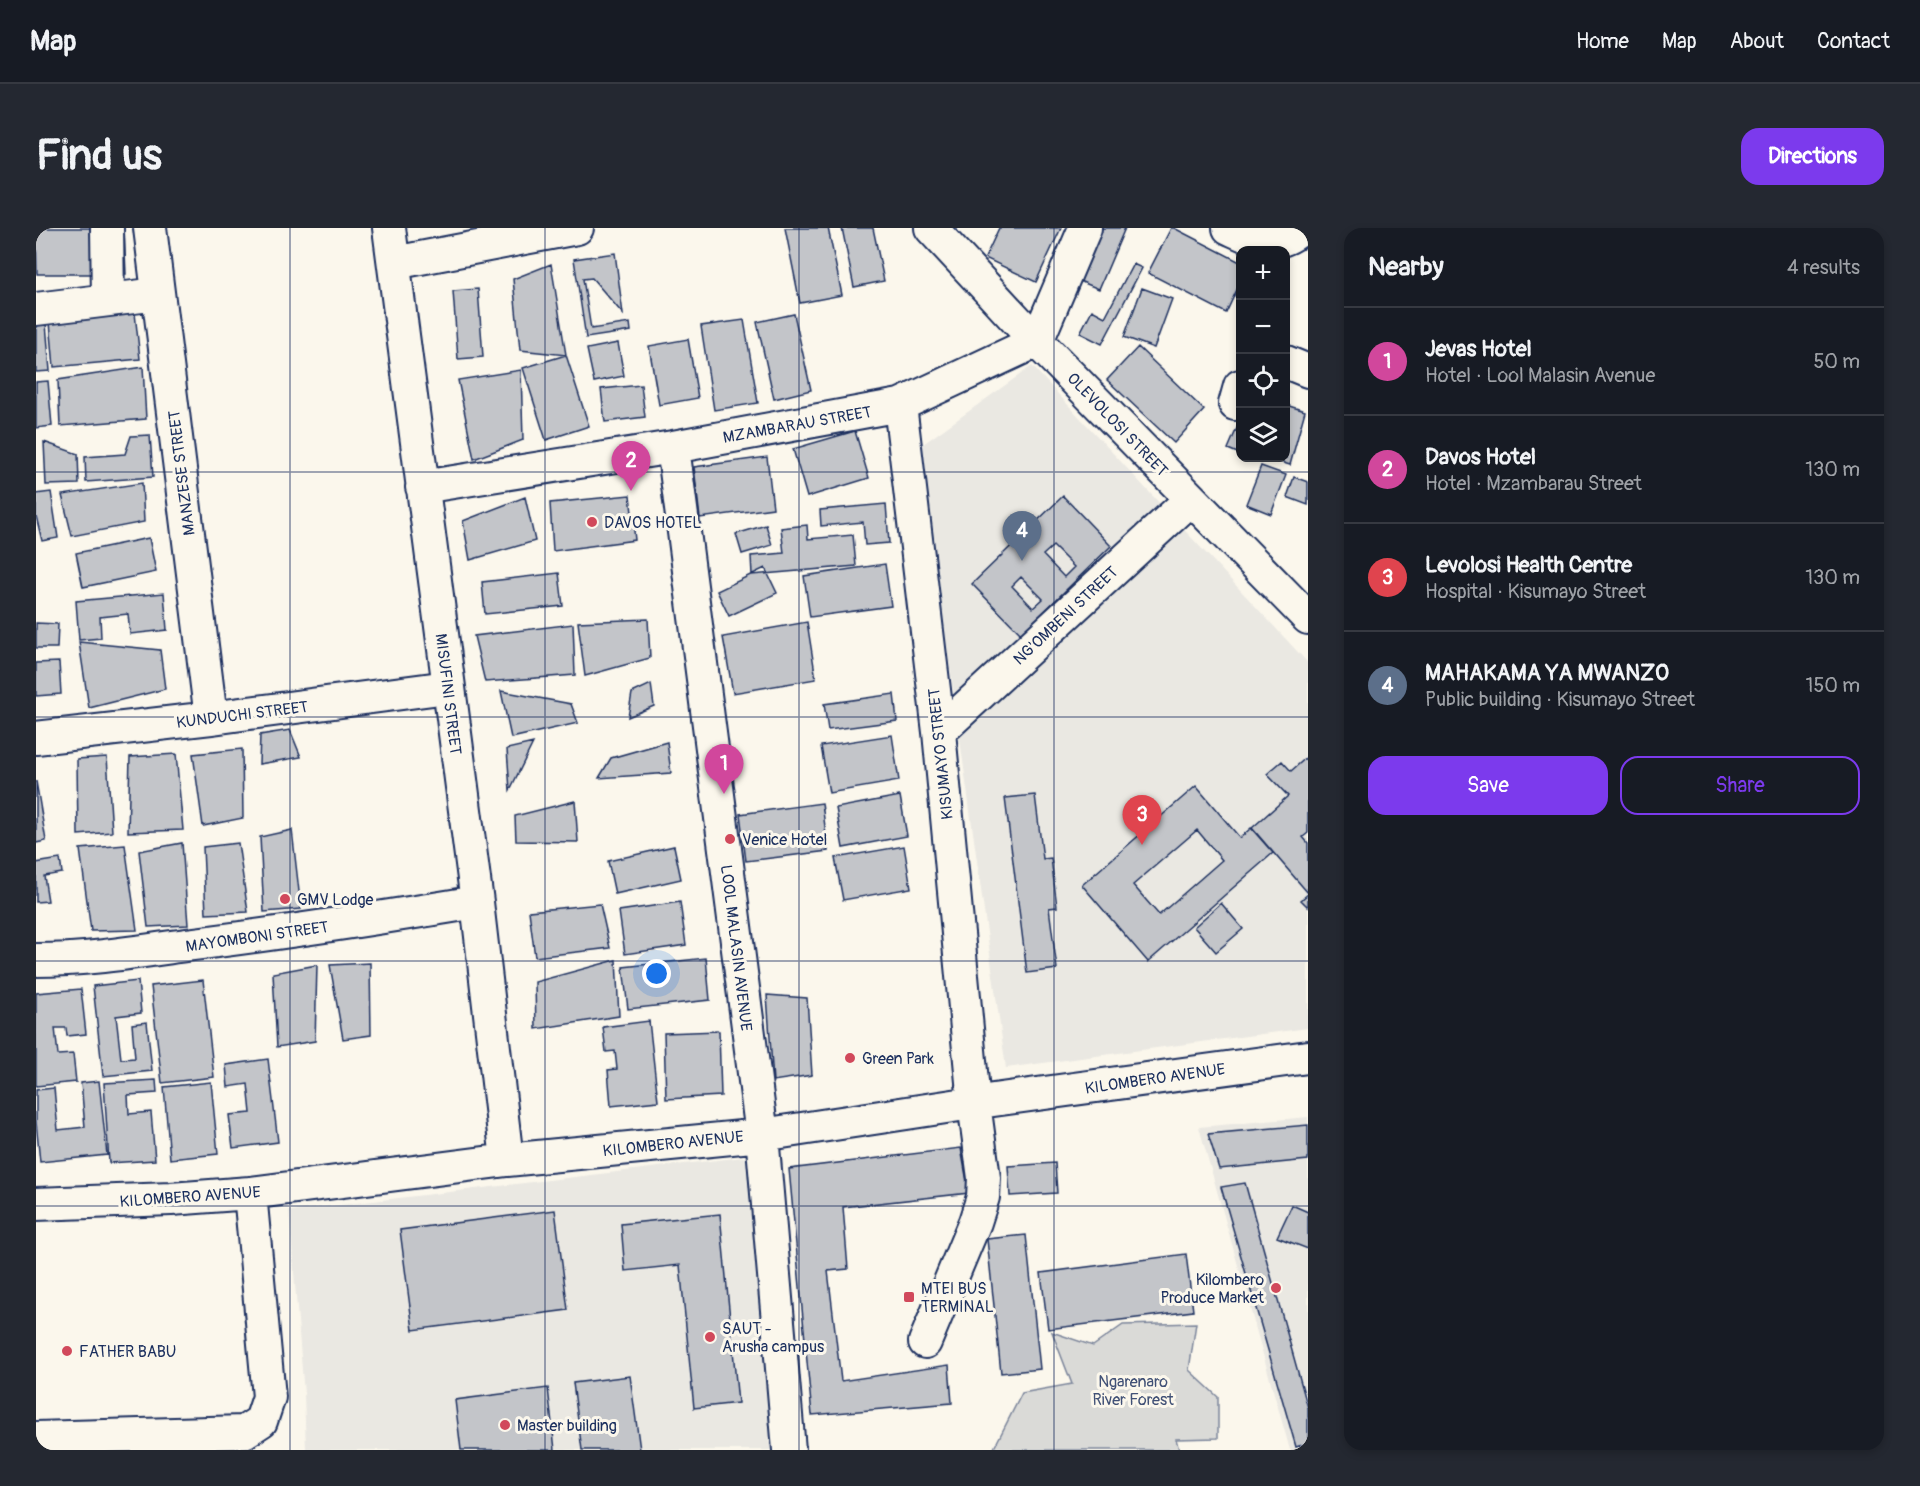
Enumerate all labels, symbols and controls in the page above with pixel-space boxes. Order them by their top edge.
text: Map [30,24,76,59]
text: Home [1576,28,1629,55]
text: Map [1662,28,1697,55]
text: About [1730,28,1784,55]
text: Contact [1817,28,1890,55]
button: Directions [1741,128,1884,185]
text: Find us [36,130,162,182]
map controls [1236,246,1290,462]
button: + [1236,246,1290,300]
text: Nearby [1368,251,1444,283]
text: 4 results [1787,255,1860,280]
button: − [1236,300,1290,354]
text: Jevas Hotel [1425,335,1532,363]
text: 1 [1384,349,1391,374]
text: 50 m [1813,349,1860,374]
button: locate [1236,354,1290,408]
text: Hotel · Lool Malasin Avenue [1425,363,1655,388]
street label: OLEVOLOSI STREET [1063,369,1172,481]
street label: MZAMBARAU STREET [721,402,873,448]
button: layers [1236,408,1290,462]
street label: MANZESE STREET [164,409,200,537]
pin: 2 [612,442,650,491]
text: Davos Hotel [1425,443,1536,471]
text: 2 [1382,457,1393,482]
text: 130 m [1805,457,1860,482]
text: Hotel · Mzambarau Street [1425,471,1642,496]
pin: 4 [1002,512,1042,561]
place label: DAVOS HOTEL [604,513,701,533]
marker: DAVOS HOTEL [585,515,599,529]
text: Levolosi Health Centre [1425,551,1632,579]
street label: NG'OMBENI STREET [1009,562,1122,669]
text: 3 [1382,565,1393,590]
text: 130 m [1805,565,1860,590]
text: Hospital · Kisumayo Street [1425,579,1646,604]
street label: MISUFINI STREET [431,632,465,756]
text: MAHAKAMA YA MWANZO [1425,659,1669,687]
text: 4 [1382,673,1393,698]
text: 150 m [1806,673,1860,698]
street label: KISUMAYO STREET [924,687,958,821]
text: Public building · Kisumayo Street [1425,687,1695,712]
street label: KUNDUCHI STREET [175,697,309,733]
pin: 1 [704,744,744,794]
button: Save [1368,756,1608,815]
button: Share [1620,756,1860,815]
pin: 3 [1122,796,1162,845]
place label: Venice Hotel [742,830,827,850]
marker: Venice Hotel [723,832,737,846]
street label: LOOL MALASIN AVENUE [716,864,756,1032]
place label: GMV Lodge [297,890,374,910]
marker: GMV Lodge [278,892,292,906]
street label: MAYOMBONI STREET [185,917,330,957]
your location [642,959,671,988]
place label: Green Park [862,1049,934,1069]
marker: Green Park [843,1051,857,1065]
street label: KILOMBERO AVENUE [1084,1059,1227,1099]
street label: KILOMBERO AVENUE [602,1127,744,1161]
street label: KILOMBERO AVENUE [119,1182,261,1212]
place label: Kilombero Produce Market [1160,1270,1265,1308]
place label: MTEI BUS TERMINAL [921,1279,994,1317]
marker: Kilombero Produce Market [1269,1281,1283,1295]
marker: MTEI BUS TERMINAL [902,1290,916,1304]
place label: SAUT - Arusha campus [722,1319,824,1357]
marker: SAUT - Arusha campus [703,1330,717,1344]
place label: FATHER BABU [79,1342,176,1362]
marker: FATHER BABU [60,1344,74,1358]
park label: Ngarenaro River Forest [1092,1372,1174,1410]
place label: Master building [517,1416,617,1436]
marker: Master building [498,1418,512,1432]

